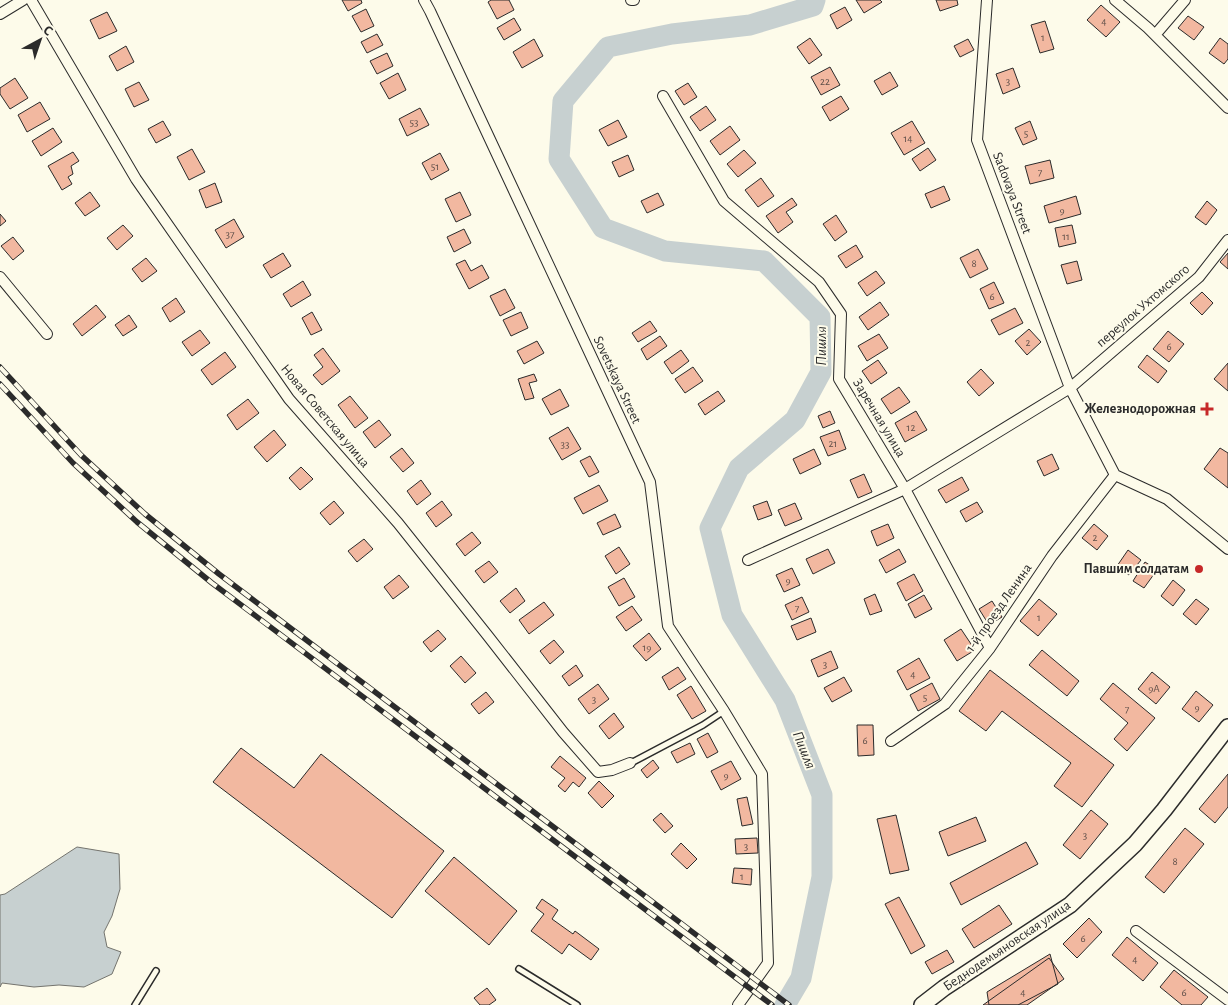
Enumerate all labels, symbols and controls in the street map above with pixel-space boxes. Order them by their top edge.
north arrow [15,15,65,65]
house number: 4 [1101,16,1107,27]
text: С [40,23,55,39]
house number: 1 [1041,32,1045,43]
house number: 22 [820,76,830,87]
house number: 3 [1006,76,1011,87]
house number: 53 [409,117,419,128]
house number: 5 [1024,128,1029,139]
house number: 14 [903,133,913,144]
street label: Sadovaya Street [990,150,1034,236]
house number: 51 [431,161,439,172]
house number: 7 [1038,167,1043,178]
house number: 9 [1059,205,1065,216]
house number: 37 [225,229,235,240]
house number: 11 [1062,231,1070,242]
house number: 8 [971,258,977,269]
street label: переулок Ухтомского [1094,262,1192,350]
house number: 6 [989,291,995,302]
water label: Пишля [814,326,829,366]
street label: Sovetskaya Street [591,334,644,426]
house number: 2 [1025,337,1031,348]
house number: 6 [1166,341,1172,352]
street label: Новая Советская улица [278,362,373,471]
street label: Заречная улица [850,376,908,460]
place label: Железнодорожная [1084,402,1196,416]
marker: Железнодорожная [1200,402,1214,416]
house number: 12 [907,422,915,433]
house number: 21 [829,438,837,449]
house number: 33 [560,439,570,450]
house number: 2 [1092,532,1098,543]
street label: 1-й проезд Ленина [963,561,1035,655]
place label: Павшим солдатам [1083,562,1189,576]
marker: Павшим солдатам [1193,563,1205,575]
house number: 9 [785,575,791,586]
house number: 7 [795,603,800,614]
house number: 1 [1037,612,1041,623]
house number: 19 [643,642,651,653]
house number: 3 [823,659,828,670]
house number: 4 [910,669,916,680]
house number: 9А [1148,683,1160,694]
house number: 5 [923,692,928,703]
house number: 3 [592,694,597,705]
house number: 9 [1194,702,1200,713]
house number: 7 [1125,704,1130,715]
water label: Пишля [790,729,818,771]
house number: 6 [862,735,868,746]
house number: 9 [723,770,729,781]
house number: 3 [1083,830,1088,841]
house number: 3 [744,841,749,852]
house number: 8 [1172,856,1178,867]
house number: 1 [740,871,744,882]
street label: Беднодемьяновская улица [941,898,1074,994]
house number: 6 [1080,933,1086,944]
house number: 4 [1132,954,1138,965]
house number: 4 [1020,987,1026,998]
house number: 6 [1181,987,1187,998]

